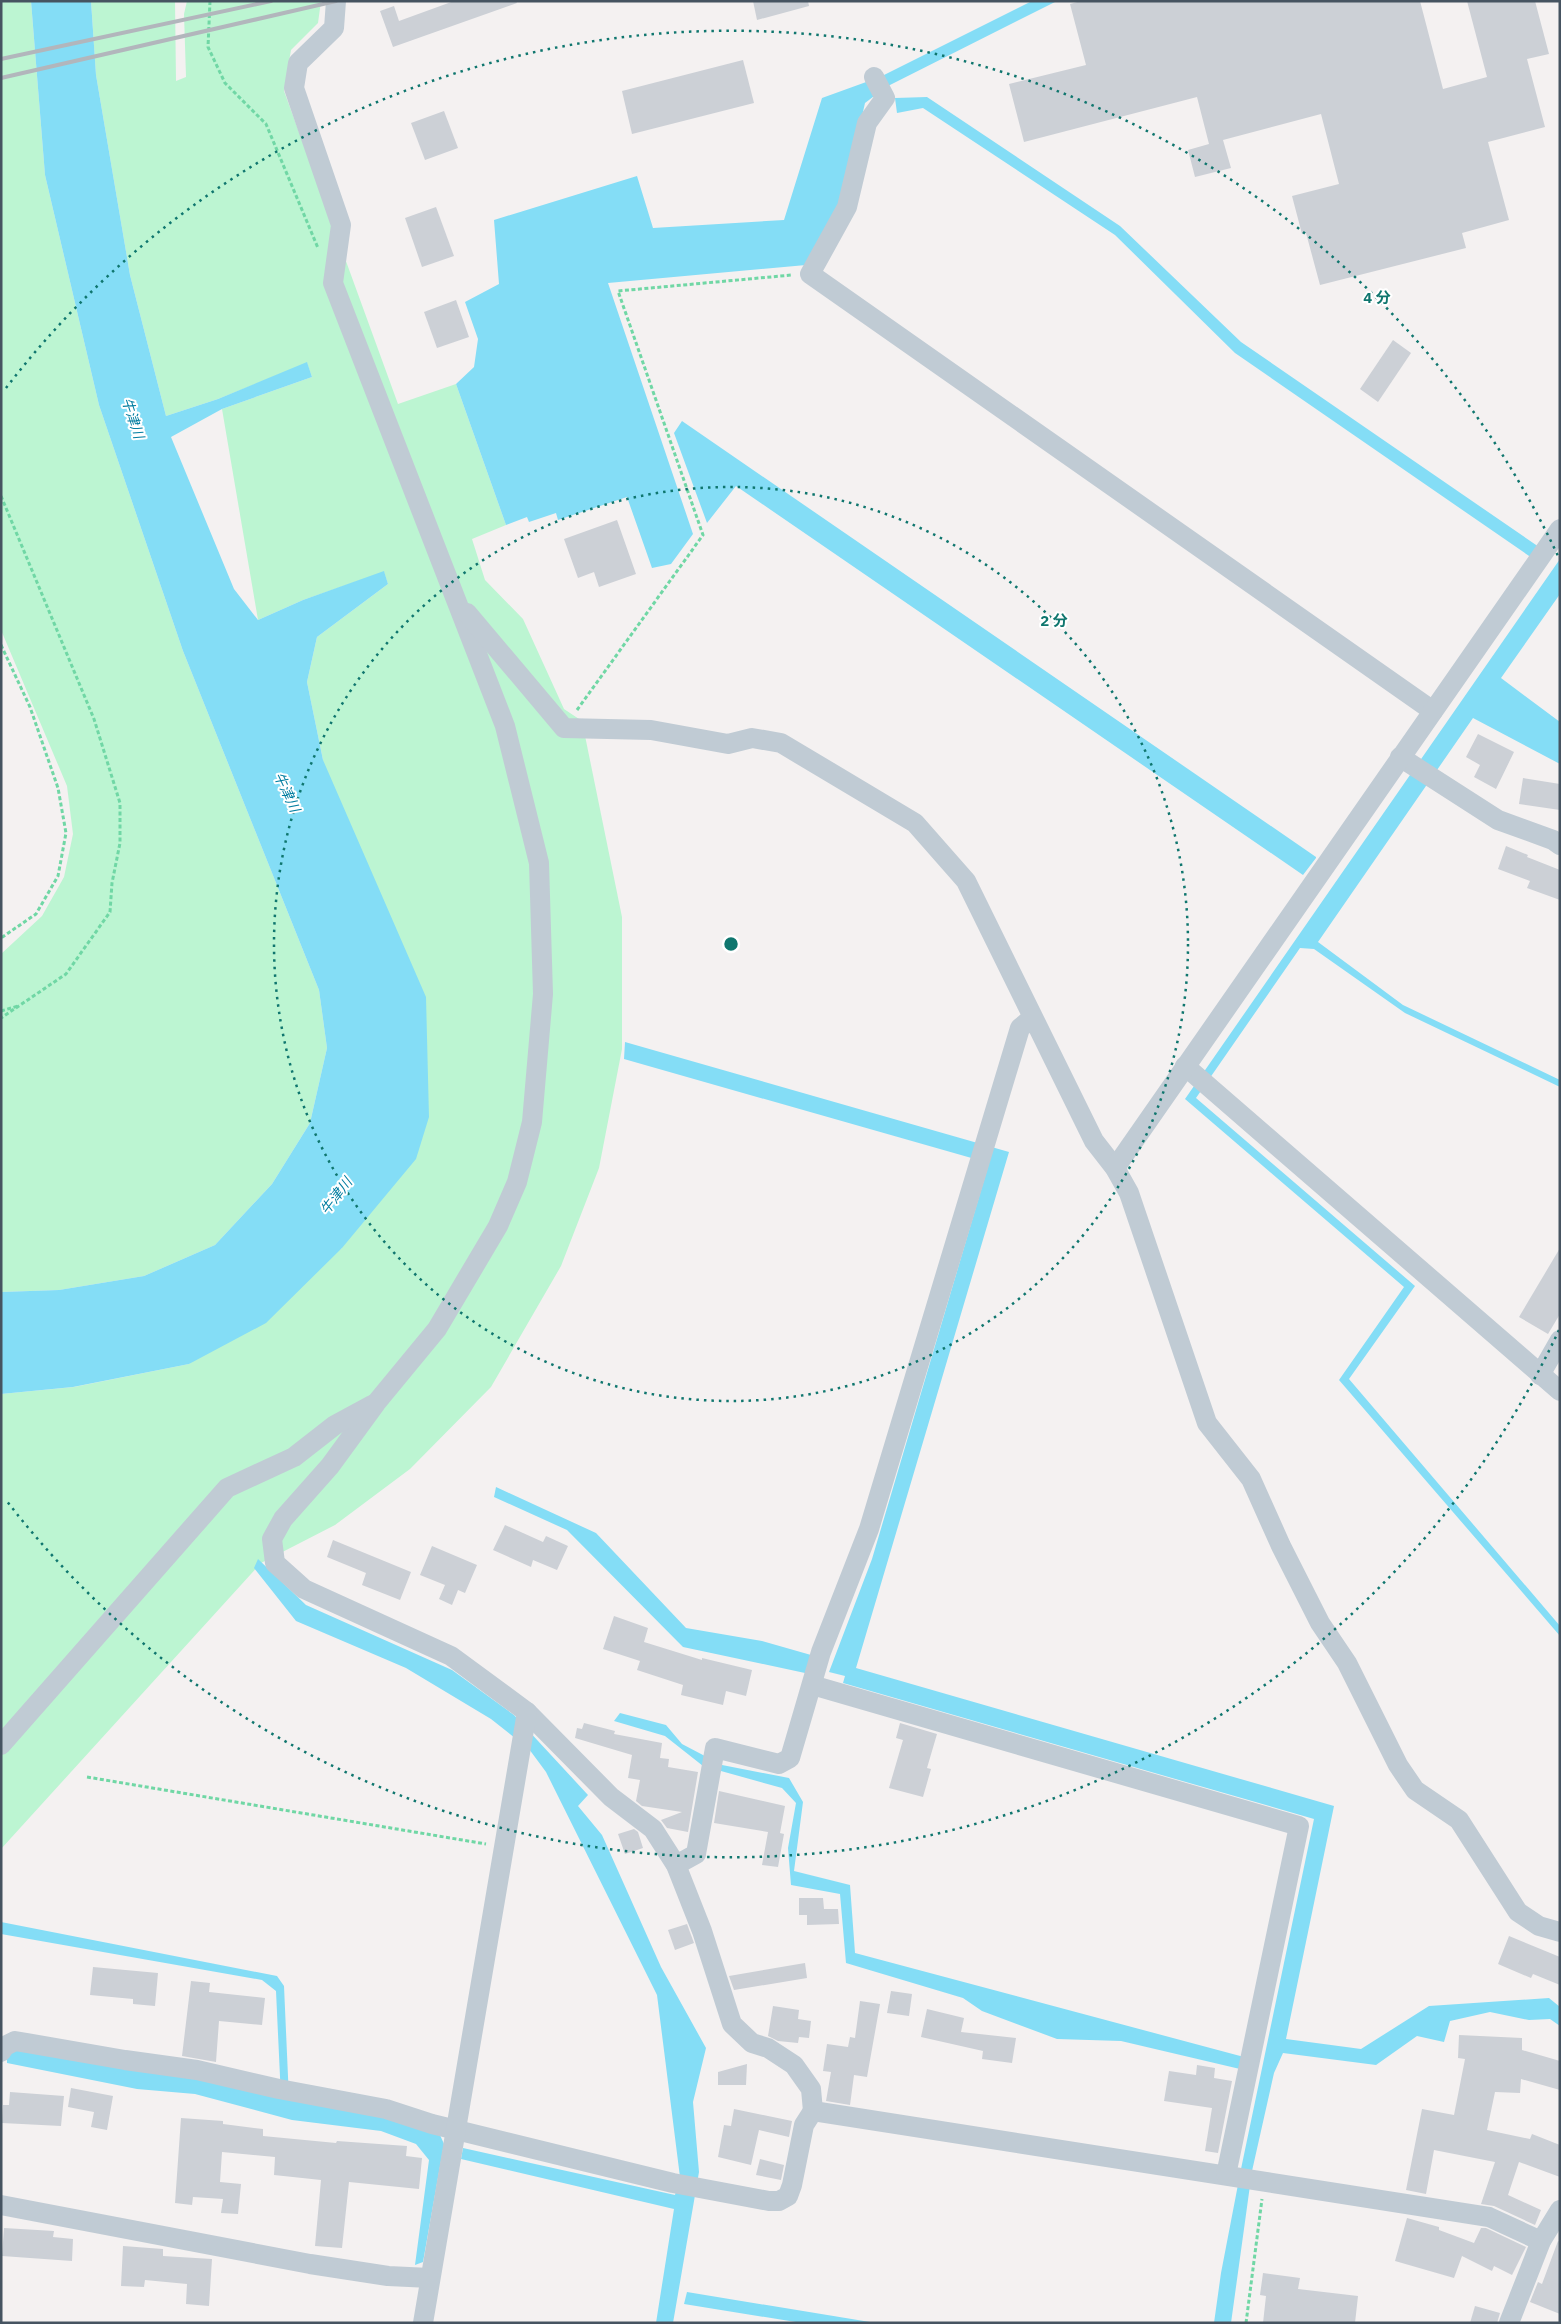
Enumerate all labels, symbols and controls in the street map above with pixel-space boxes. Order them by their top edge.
text: 4 分 [1363,288,1391,307]
water label: 牛津川 [118,395,149,443]
text: 2 分 [1040,611,1068,630]
water label: 牛津川 [270,769,305,817]
centre of rings [722,935,740,953]
water label: 牛津川 [316,1172,357,1218]

